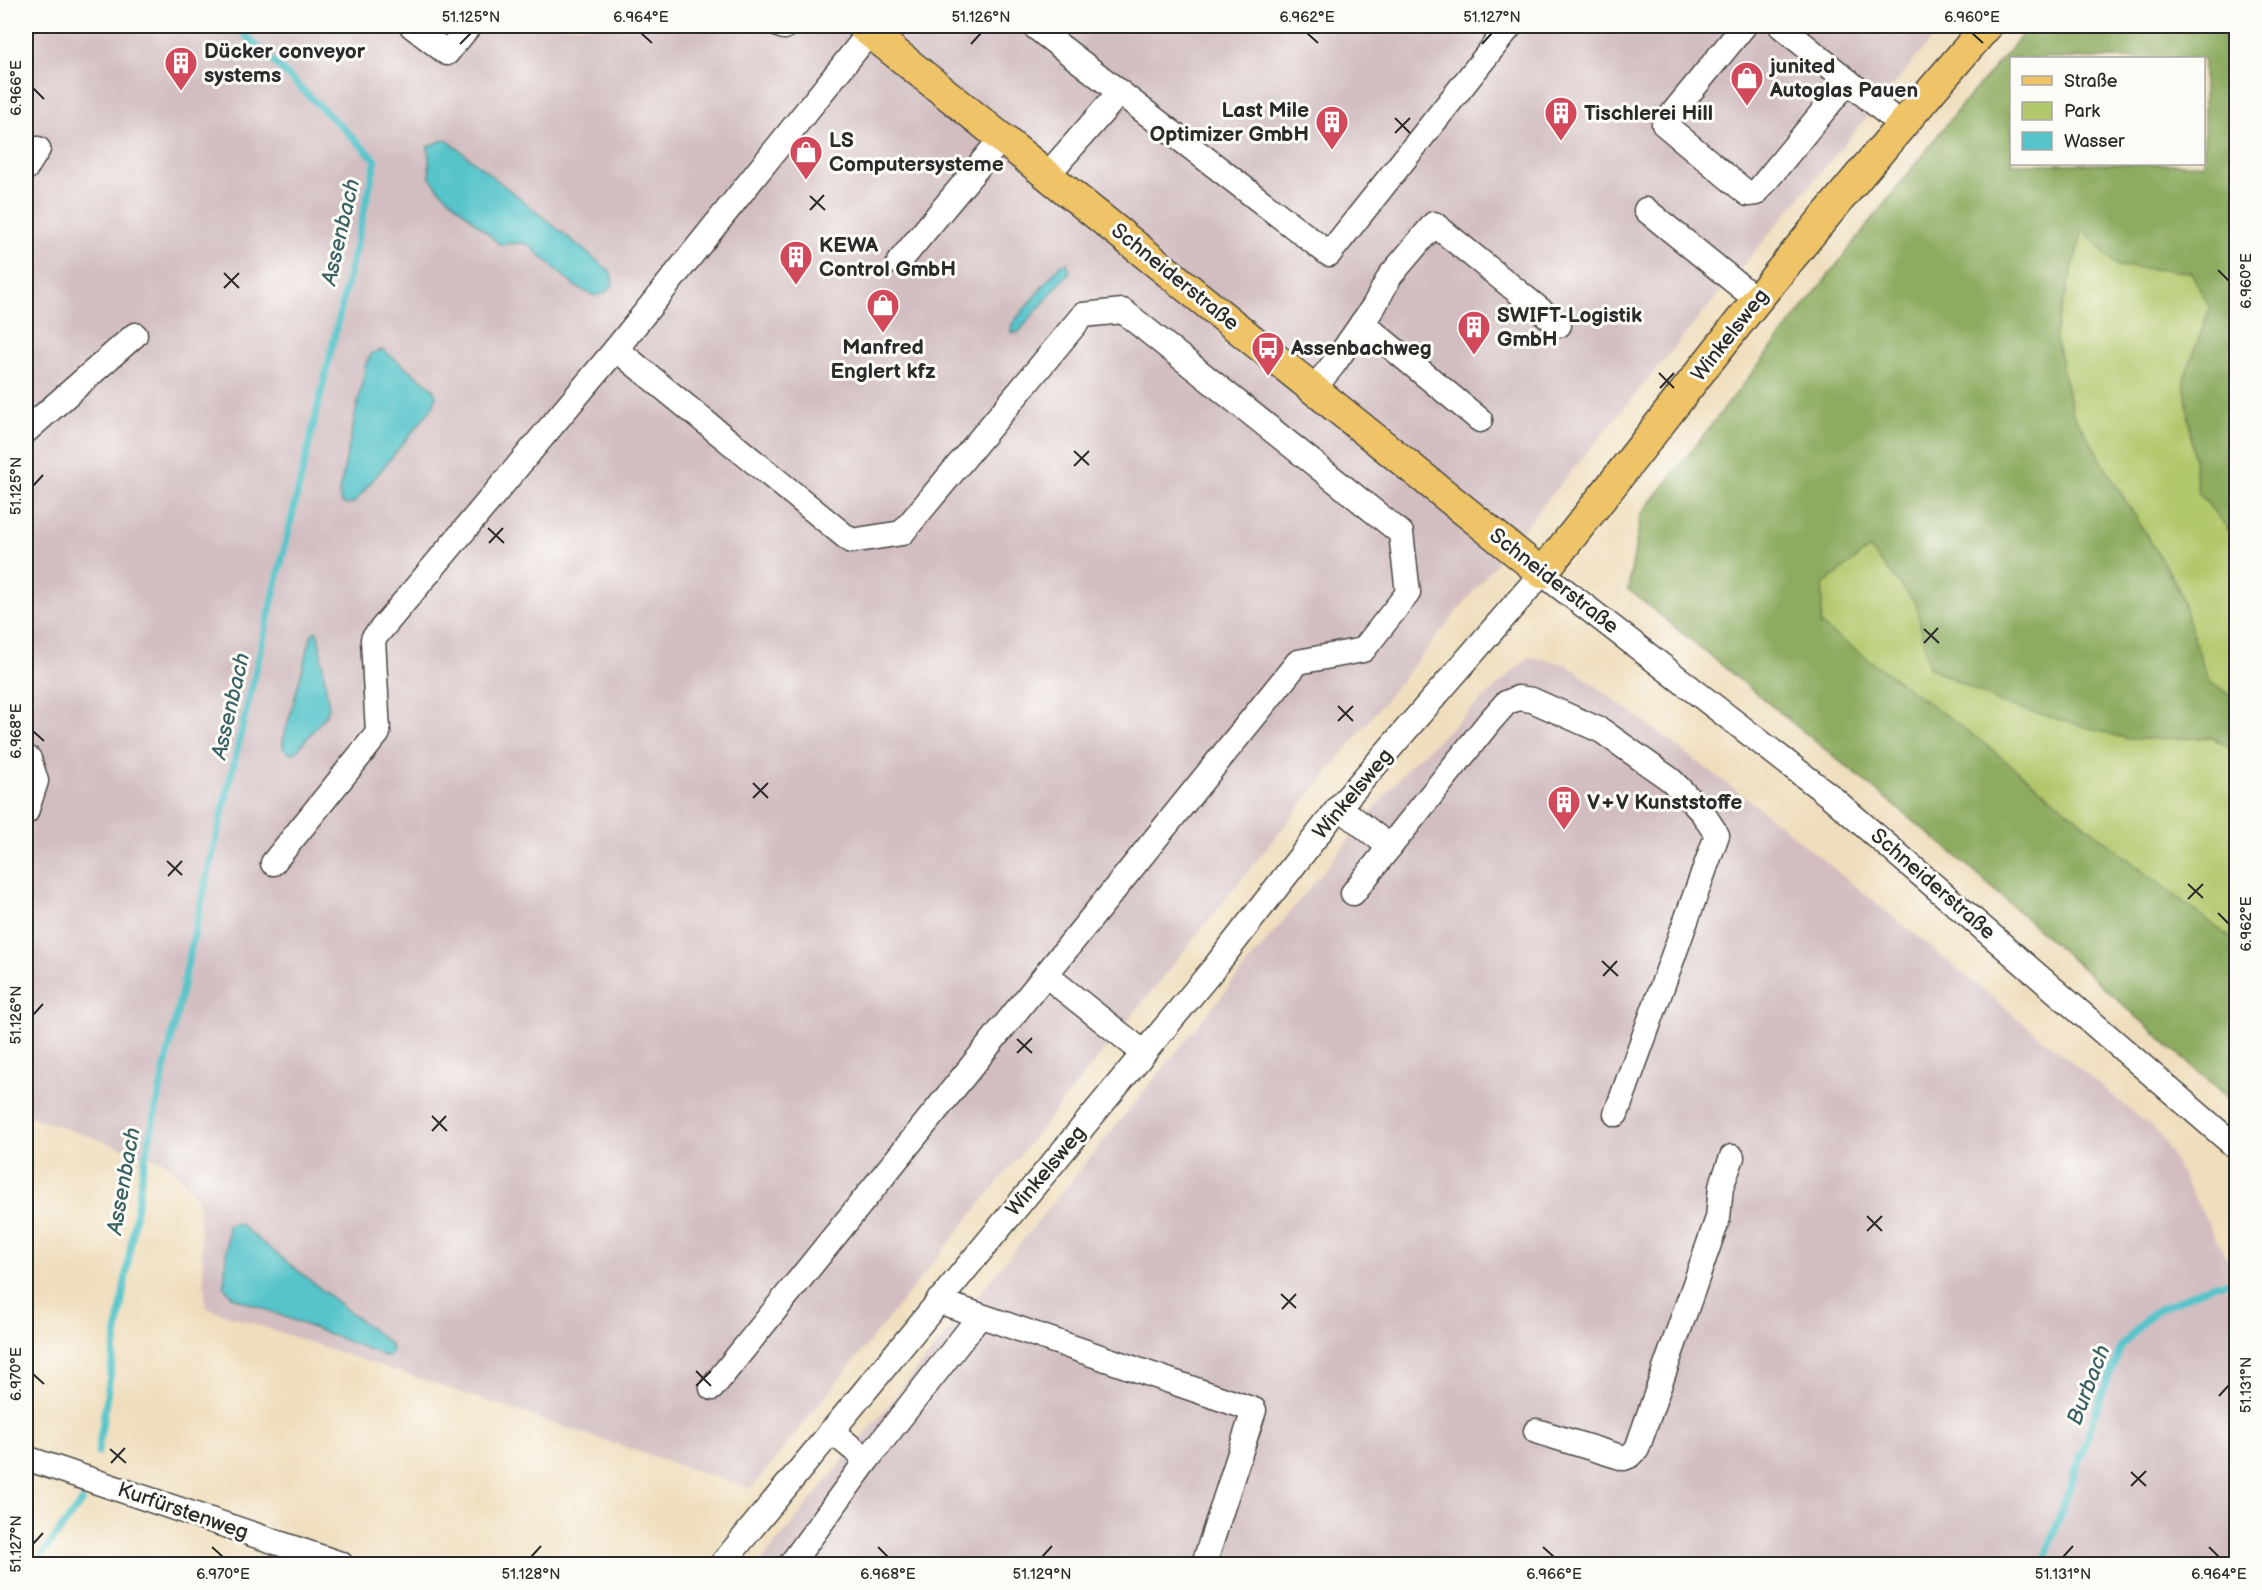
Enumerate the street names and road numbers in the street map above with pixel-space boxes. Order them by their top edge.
street label: Schneiderstraße [1106,218,1244,336]
street label: Winkelsweg [1686,284,1774,386]
street label: Schneiderstraße [1485,523,1623,639]
street label: Winkelsweg [1308,744,1398,844]
street label: Schneiderstraße [1866,823,2000,945]
street label: Winkelsweg [1001,1121,1091,1221]
street label: Kurfürstenweg [114,1477,252,1545]

